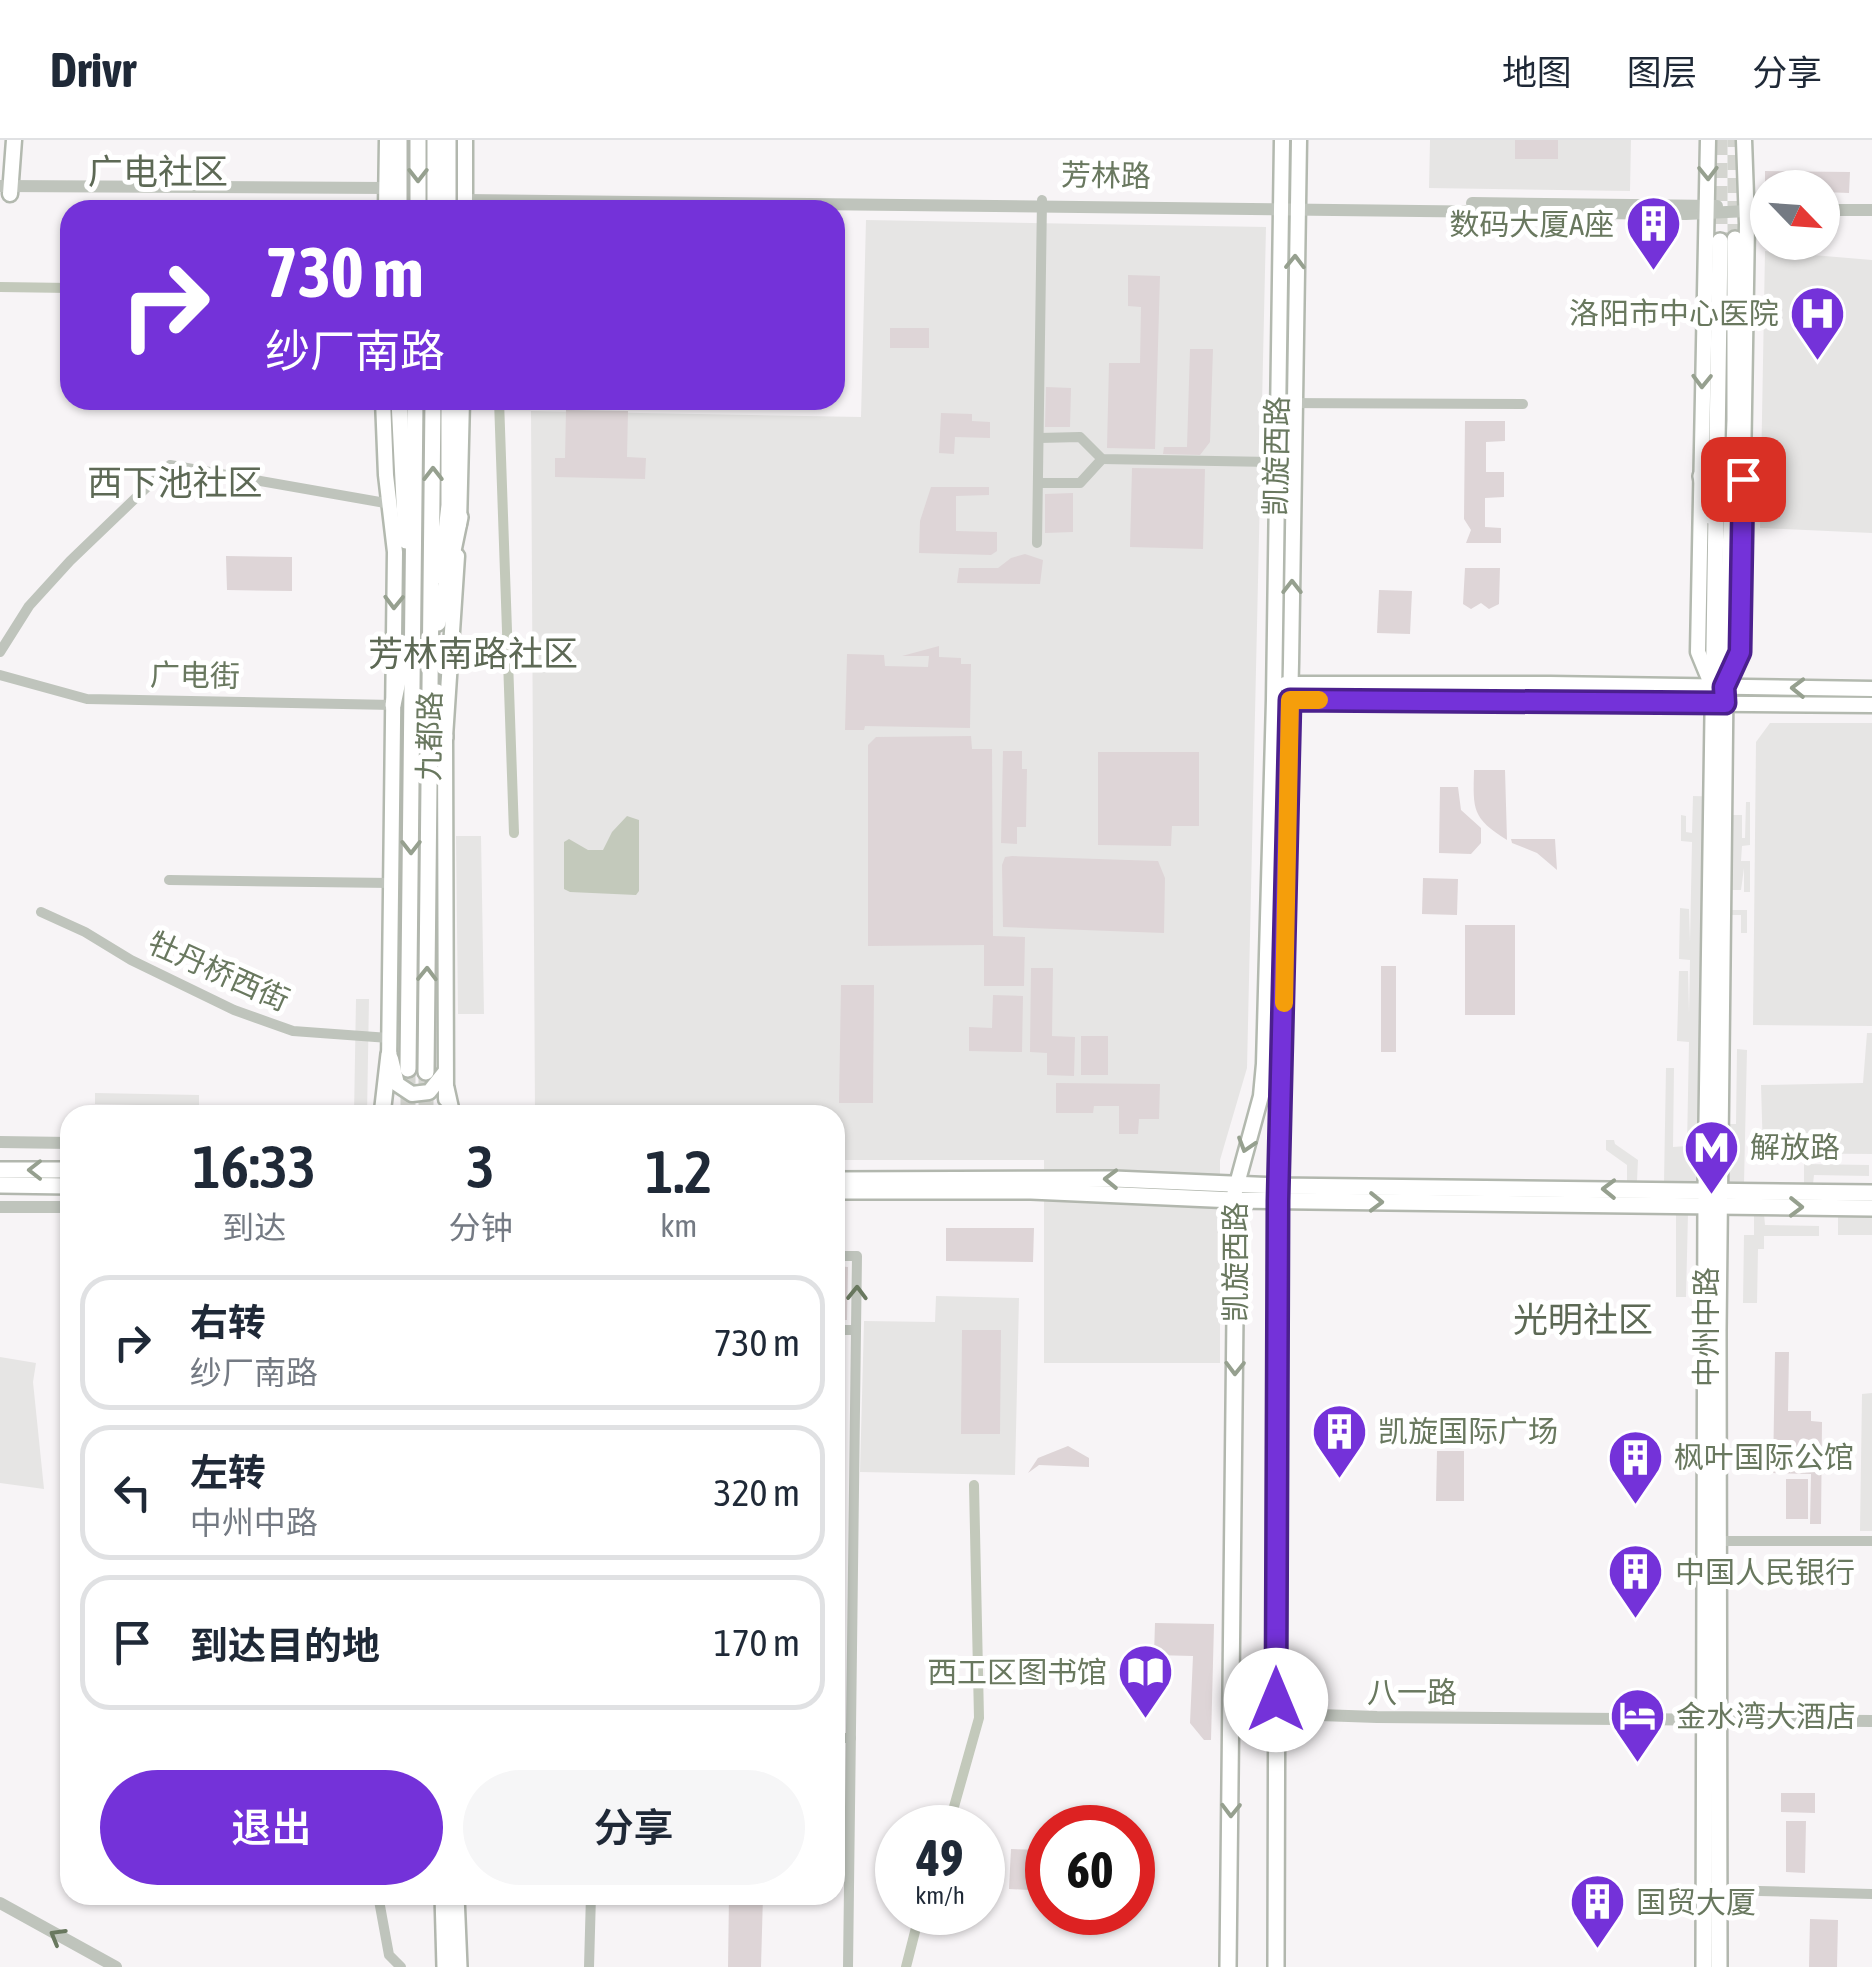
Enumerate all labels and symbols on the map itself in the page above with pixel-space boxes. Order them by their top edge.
district label: 广电社区 [88,151,228,191]
street label: 芳林路 [1061,157,1151,193]
one-way arrow [1697,166,1719,181]
one-way arrow [407,168,429,184]
north arrow [1750,170,1840,260]
building icon: 数码大厦A座 [1623,194,1683,273]
place label: 数码大厦A座 [1449,207,1614,241]
one-way arrow [1285,253,1306,269]
hospital icon: 洛阳市中心医院 [1788,283,1848,362]
place label: 洛阳市中心医院 [1569,296,1779,330]
one-way arrow [1691,374,1713,390]
street label: 凯旋西路 [1258,396,1294,516]
pin [1701,437,1786,522]
district label: 西下池社区 [87,462,263,502]
one-way arrow [422,466,444,482]
one-way arrow [1281,578,1303,594]
one-way arrow [383,594,405,610]
district label: 芳林南路社区 [368,633,578,673]
street label: 广电街 [150,657,240,693]
one-way arrow [1790,677,1806,699]
street label: 九都路 [411,691,447,781]
one-way arrow [400,840,422,856]
street label: 牡丹桥西街 [144,925,294,1017]
one-way arrow [416,966,438,982]
metro station icon: 解放路 [1681,1117,1741,1196]
place label: 解放路 [1750,1130,1840,1164]
one-way arrow [1237,1135,1258,1152]
one-way arrow [27,1159,42,1181]
one-way arrow [1102,1169,1118,1190]
one-way arrow [1600,1178,1616,1200]
one-way arrow [1368,1191,1384,1213]
one-way arrow [1789,1197,1805,1218]
street label: 凯旋西路 [1218,1202,1252,1322]
street label: 中州中路 [1689,1267,1723,1387]
one-way arrow [846,1284,868,1300]
district label: 光明社区 [1513,1299,1653,1339]
one-way arrow [1225,1360,1246,1376]
building icon: 凯旋国际广场 [1309,1401,1369,1480]
place label: 凯旋国际广场 [1378,1414,1558,1448]
building icon: 枫叶国际公馆 [1605,1427,1665,1506]
place label: 枫叶国际公馆 [1674,1440,1854,1474]
building icon: 中国人民银行 [1606,1542,1666,1621]
place label: 中国人民银行 [1675,1555,1855,1589]
library icon: 西工区图书馆 [1116,1642,1176,1721]
position arrow [1224,1648,1328,1752]
place label: 西工区图书馆 [927,1655,1107,1689]
street label: 八一路 [1367,1675,1457,1709]
hotel icon: 金水湾大酒店 [1607,1686,1667,1765]
place label: 金水湾大酒店 [1676,1699,1856,1733]
one-way arrow [1220,1802,1241,1818]
speed limit sign: 60 [1025,1805,1155,1935]
building icon: 国贸大厦 [1567,1872,1627,1951]
place label: 国贸大厦 [1636,1885,1756,1919]
one-way arrow [50,1929,68,1948]

